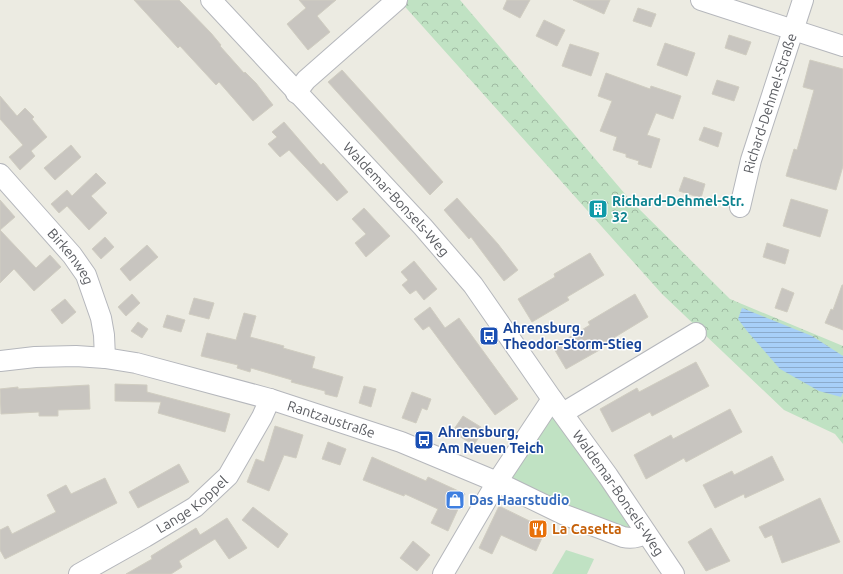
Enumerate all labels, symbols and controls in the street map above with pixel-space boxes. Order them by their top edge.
street label: Richard-Dehmel-Straße [740,31,800,175]
street label: Waldemar-Bonsels-Weg [340,139,453,259]
place label: Richard-Dehmel-Str. 32 [612,193,744,225]
building icon: Richard-Dehmel-Str. 32 [587,198,609,220]
street label: Birkenweg [44,225,97,287]
place label: Ahrensburg, Theodor-Storm-Stieg [503,320,642,352]
bus stop icon: Ahrensburg, Theodor-Storm-Stieg [478,325,500,347]
street label: Rantzaustraße [285,397,377,441]
place label: Ahrensburg, Am Neuen Teich [438,424,544,456]
street label: Waldemar-Bonsels-Weg [569,427,667,559]
bus stop icon: Ahrensburg, Am Neuen Teich [413,429,435,451]
street label: Lange Koppel [153,472,231,536]
shop icon: Das Haarstudio [444,489,466,511]
place label: Das Haarstudio [469,492,569,508]
restaurant icon: La Casetta [527,518,549,540]
place label: La Casetta [552,521,622,537]

